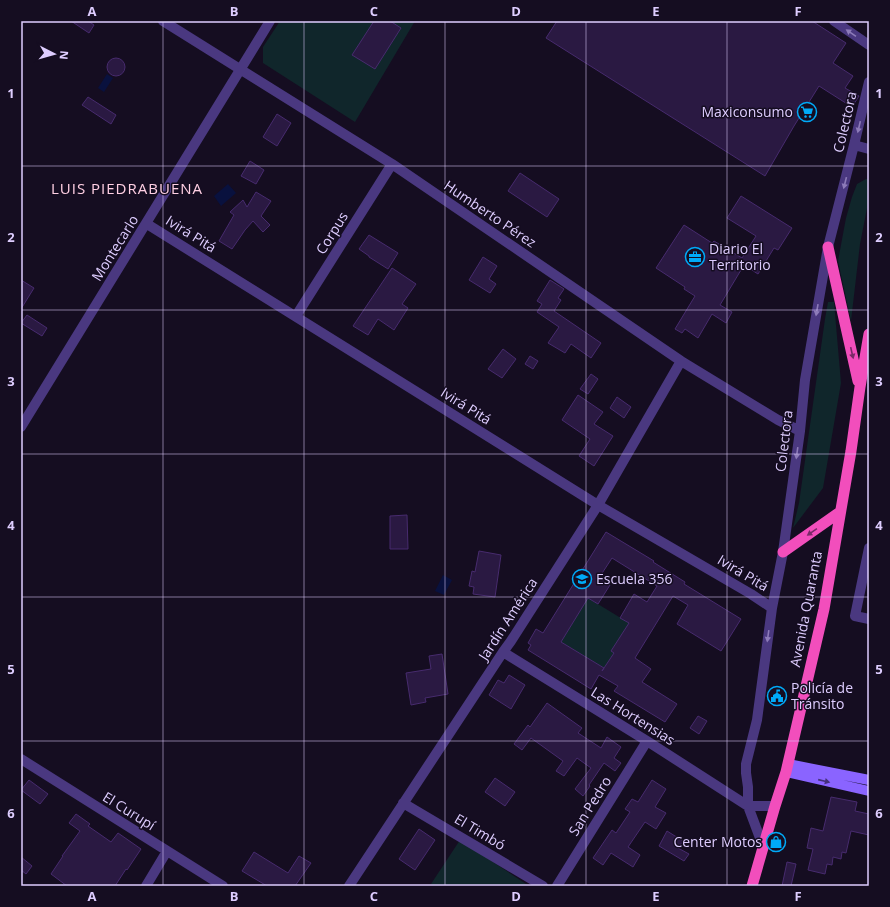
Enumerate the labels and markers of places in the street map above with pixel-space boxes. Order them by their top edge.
supermarket icon: Maxiconsumo [796,101,818,123]
place label: Maxiconsumo [701,102,793,121]
place label: Diario El Territorio [709,239,771,274]
office icon: Diario El Territorio [684,246,706,268]
school or university icon: Escuela 356 [571,568,593,590]
place label: Escuela 356 [596,569,673,588]
place label: Policía de Tránsito [791,678,853,713]
public building icon: Policía de Tránsito [766,685,788,707]
shop icon: Center Motos [765,831,787,853]
place label: Center Motos [673,832,762,851]

